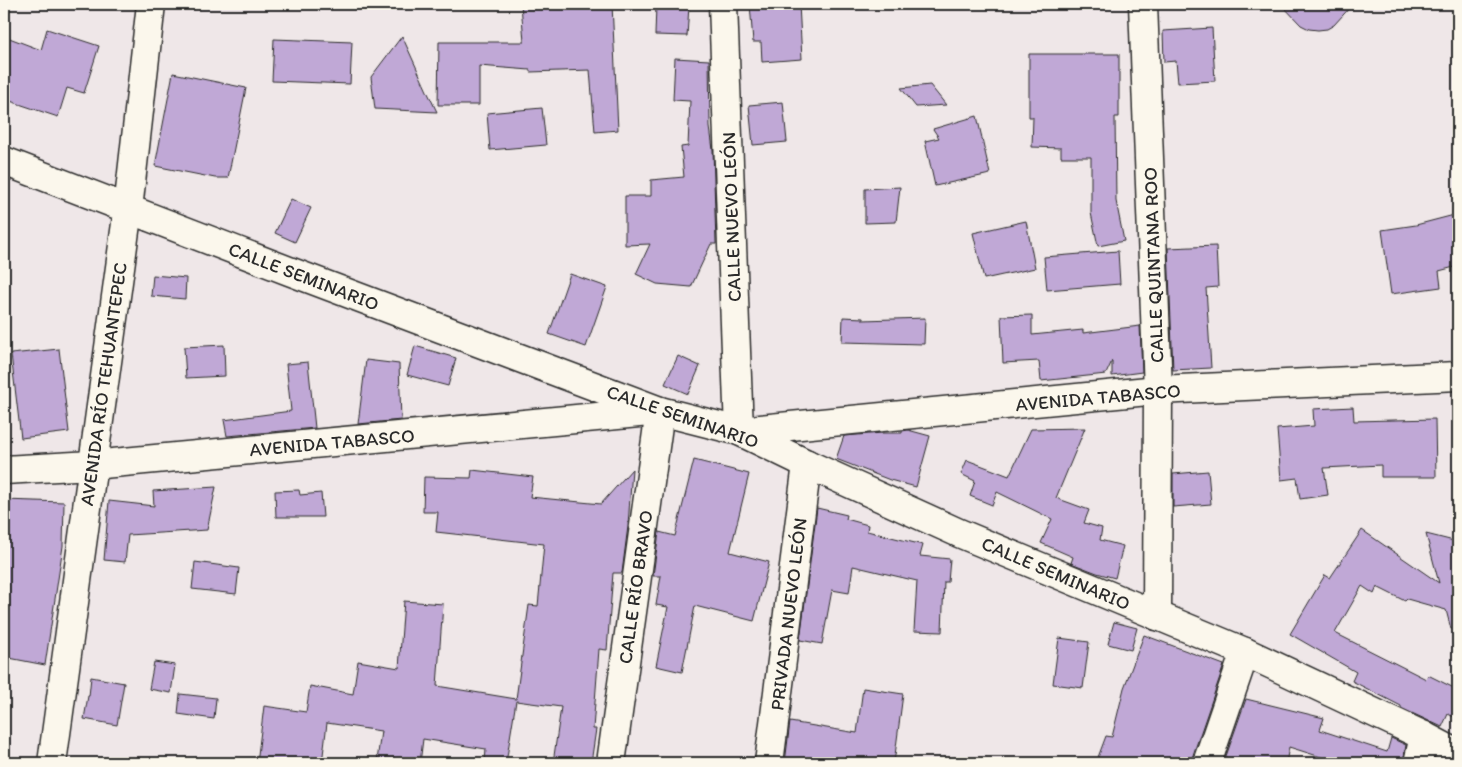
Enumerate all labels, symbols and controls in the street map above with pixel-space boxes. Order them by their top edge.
street label: CALLE NUEVO LEÓN [717,131,746,302]
street label: CALLE QUINTANA ROO [1139,167,1168,363]
street label: CALLE SEMINARIO [225,237,382,316]
street label: AVENIDA RÍO TEHUANTEPEC [75,261,132,507]
street label: AVENIDA TABASCO [1014,379,1182,416]
street label: CALLE SEMINARIO [604,380,762,453]
street label: AVENIDA TABASCO [248,424,416,461]
street label: CALLE RÍO BRAVO [613,509,658,665]
street label: PRIVADA NUEVO LEÓN [765,516,812,712]
street label: CALLE SEMINARIO [978,532,1134,615]

